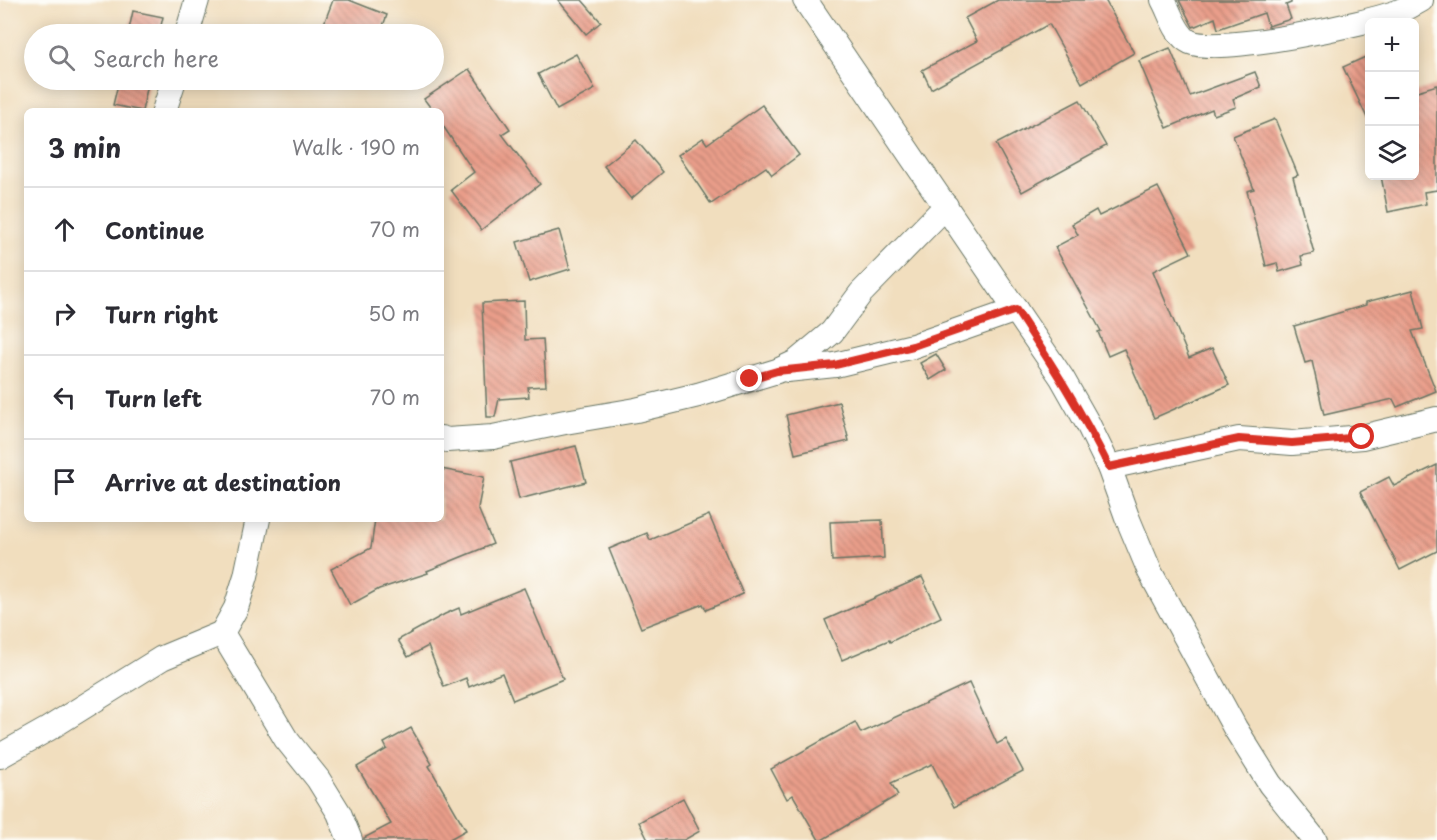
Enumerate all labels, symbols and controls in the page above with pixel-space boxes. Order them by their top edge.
map controls [1365,18,1419,180]
button: + [1365,18,1419,72]
search box [24,24,444,90]
icon: search [45,41,78,74]
text: Search here [93,41,219,74]
button: − [1365,72,1419,126]
button: layers [1365,126,1419,180]
text: 3 min [48,128,121,167]
text: Walk · 190 m [292,132,420,162]
icon: ahead [48,213,81,246]
text: Continue [105,213,204,246]
text: 70 m [370,214,420,244]
icon: right [48,297,81,330]
text: Turn right [105,297,218,330]
text: 50 m [368,298,420,328]
route end [736,365,762,391]
icon: left [48,381,81,414]
text: Turn left [105,381,202,414]
text: 70 m [370,382,420,412]
route start [1348,423,1374,449]
icon: arrive [48,465,81,498]
text: Arrive at destination [105,465,341,498]

